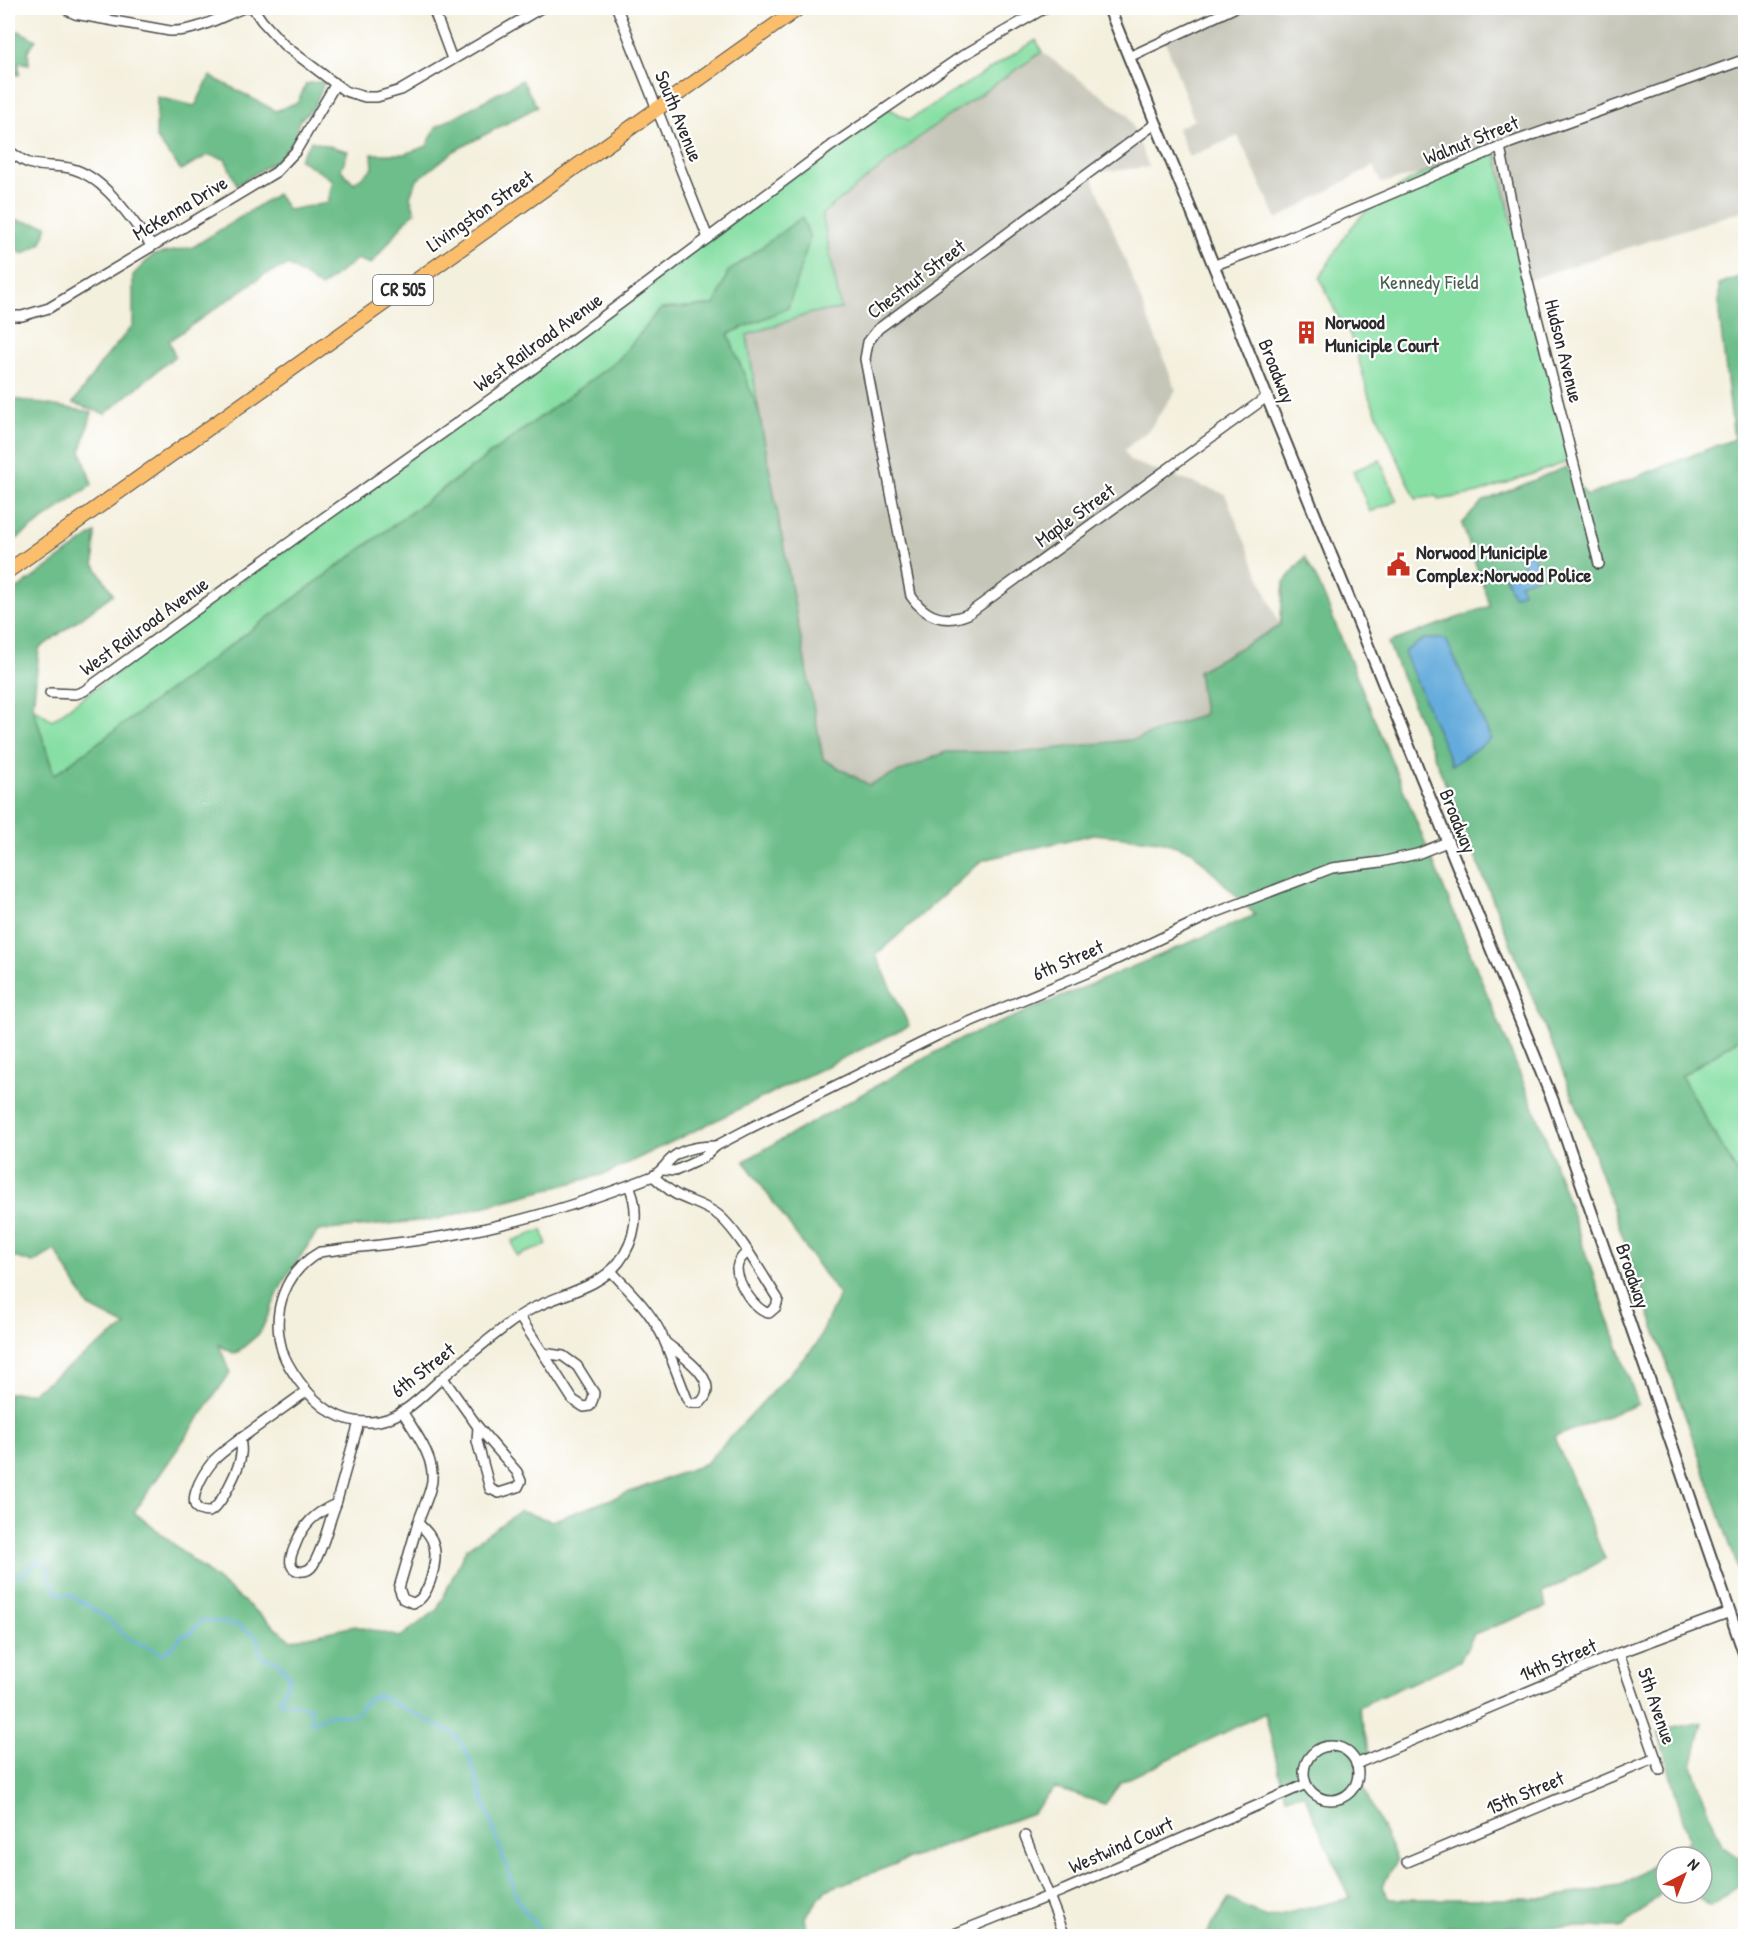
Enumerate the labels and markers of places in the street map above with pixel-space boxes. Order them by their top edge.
place label: Norwood Municiple Court [1325,308,1440,359]
building icon: Norwood Municiple Court [1294,320,1320,346]
place label: Norwood Municiple Complex;Norwood Police [1416,538,1591,589]
public building icon: Norwood Municiple Complex;Norwood Police [1385,551,1411,577]

